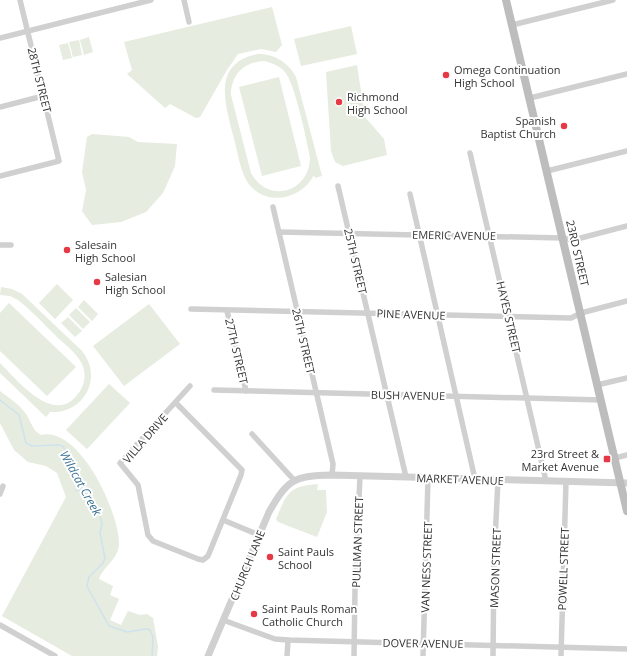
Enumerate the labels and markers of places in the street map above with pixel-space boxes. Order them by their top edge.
place label: Omega Continuation High School [454,62,561,90]
marker: Omega Continuation High School [441,70,451,80]
place label: Richmond High School [347,89,408,117]
marker: Richmond High School [334,97,344,107]
place label: Spanish Baptist Church [480,113,556,141]
marker: Spanish Baptist Church [559,121,569,131]
place label: Salesain High School [75,237,136,265]
marker: Salesain High School [62,245,72,255]
place label: Salesian High School [105,269,166,297]
marker: Salesian High School [92,277,102,287]
place label: 23rd Street & Market Avenue [521,446,599,474]
marker: 23rd Street & Market Avenue [602,454,612,464]
place label: Saint Pauls School [278,544,334,572]
marker: Saint Pauls School [265,552,275,562]
place label: Saint Pauls Roman Catholic Church [262,601,357,629]
marker: Saint Pauls Roman Catholic Church [249,609,259,619]

